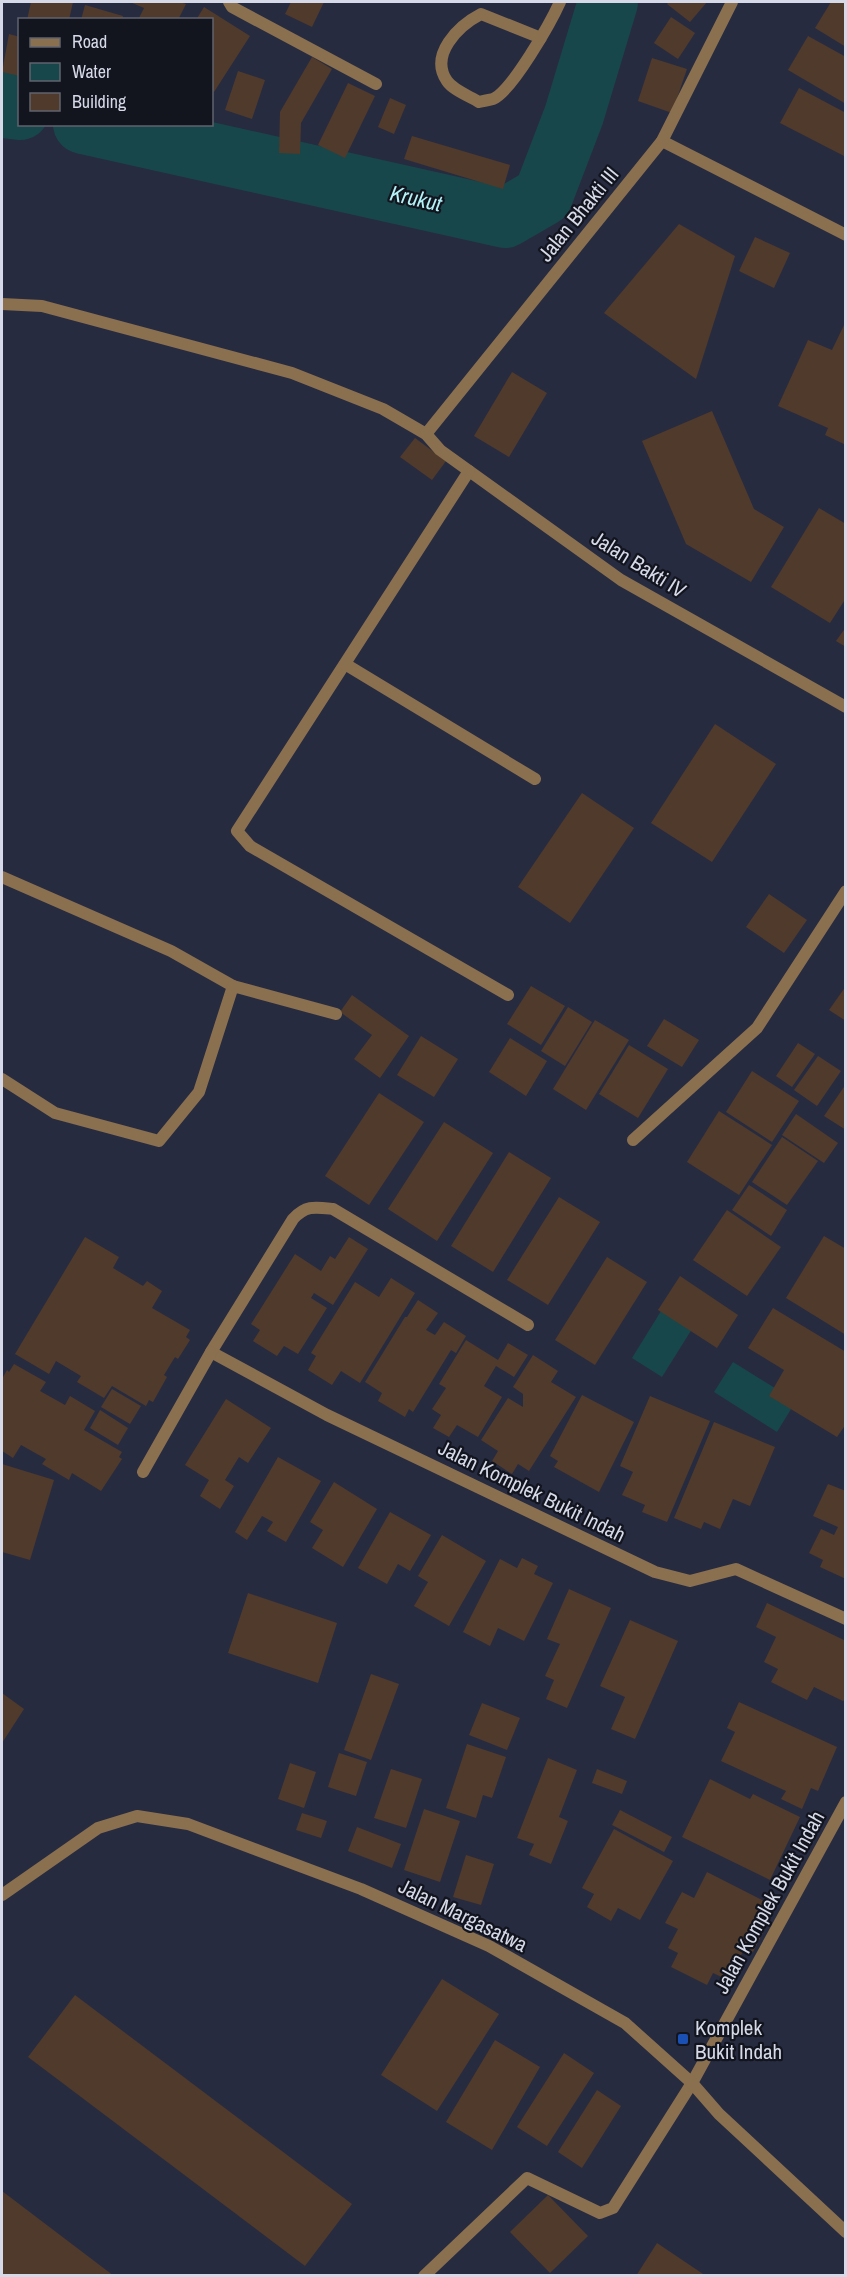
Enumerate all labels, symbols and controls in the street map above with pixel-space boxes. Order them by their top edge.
legend [18,18,213,126]
text: Road [72,29,107,54]
text: Water [72,59,111,84]
text: Building [72,89,127,114]
street label: Jalan Bhakti III [531,161,625,267]
water label: Krukut [387,178,446,219]
street label: Jalan Bakti IV [586,524,692,605]
street label: Jalan Komplek Bukit Indah [434,1433,630,1549]
street label: Jalan Komplek Bukit Indah [707,1805,831,1999]
street label: Jalan Margasatwa [394,1871,533,1959]
place label: Komplek Bukit Indah [695,2013,782,2066]
marker: Komplek Bukit Indah [676,2032,690,2046]

